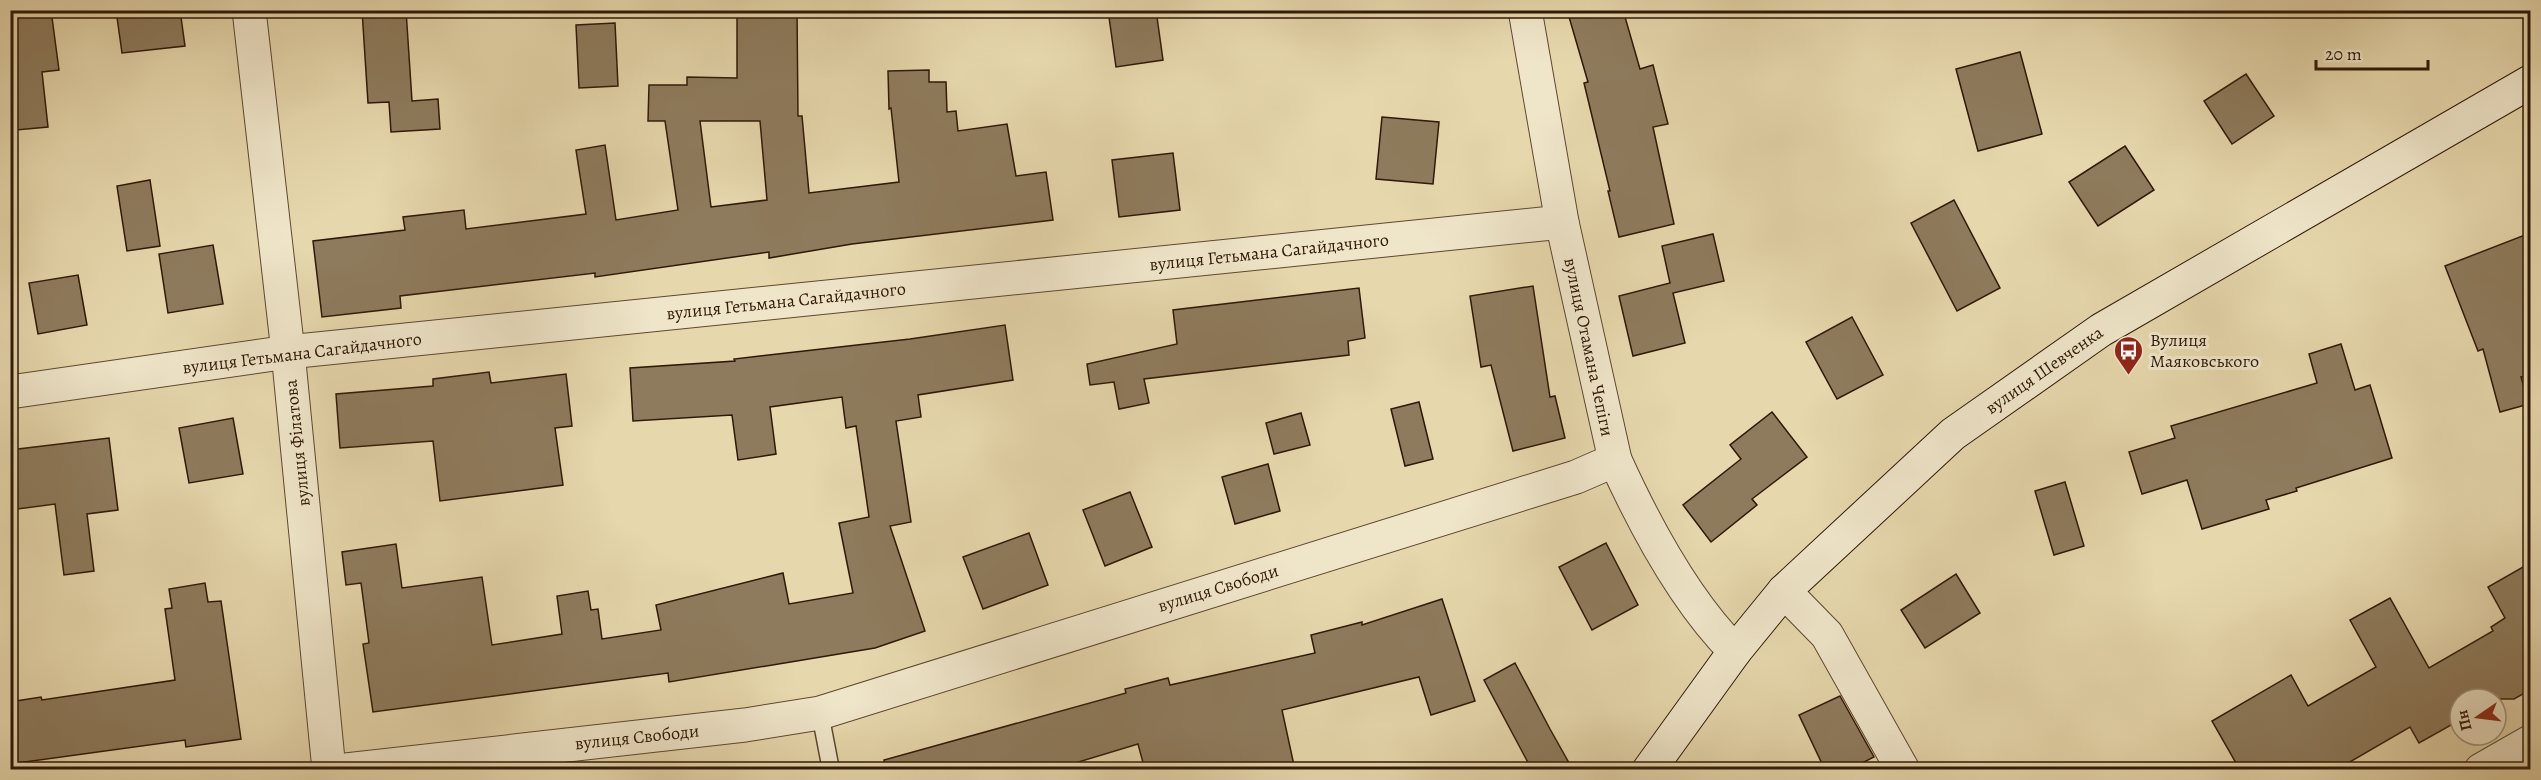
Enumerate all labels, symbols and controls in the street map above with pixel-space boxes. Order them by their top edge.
scale bar [2316,33,2428,71]
text: 20 m [2325,42,2362,66]
street label: вулиця Гетьмана Сагайдачного [1148,227,1390,277]
street label: вулиця Отамана Чепіги [1558,256,1620,438]
street label: вулиця Гетьмана Сагайдачного [665,276,907,326]
street label: вулиця Шевченка [1980,320,2108,420]
street label: вулиця Гетьмана Сагайдачного [181,326,423,380]
place label: Вулиця Маяковського [2150,328,2259,373]
bus stop icon: Вулиця Маяковського [2113,334,2145,376]
street label: вулиця Філатова [278,378,316,508]
street label: вулиця Свободи [1155,558,1281,618]
north arrow [2448,687,2508,747]
text: Пн [2451,708,2478,733]
street label: вулиця Свободи [574,719,700,755]

